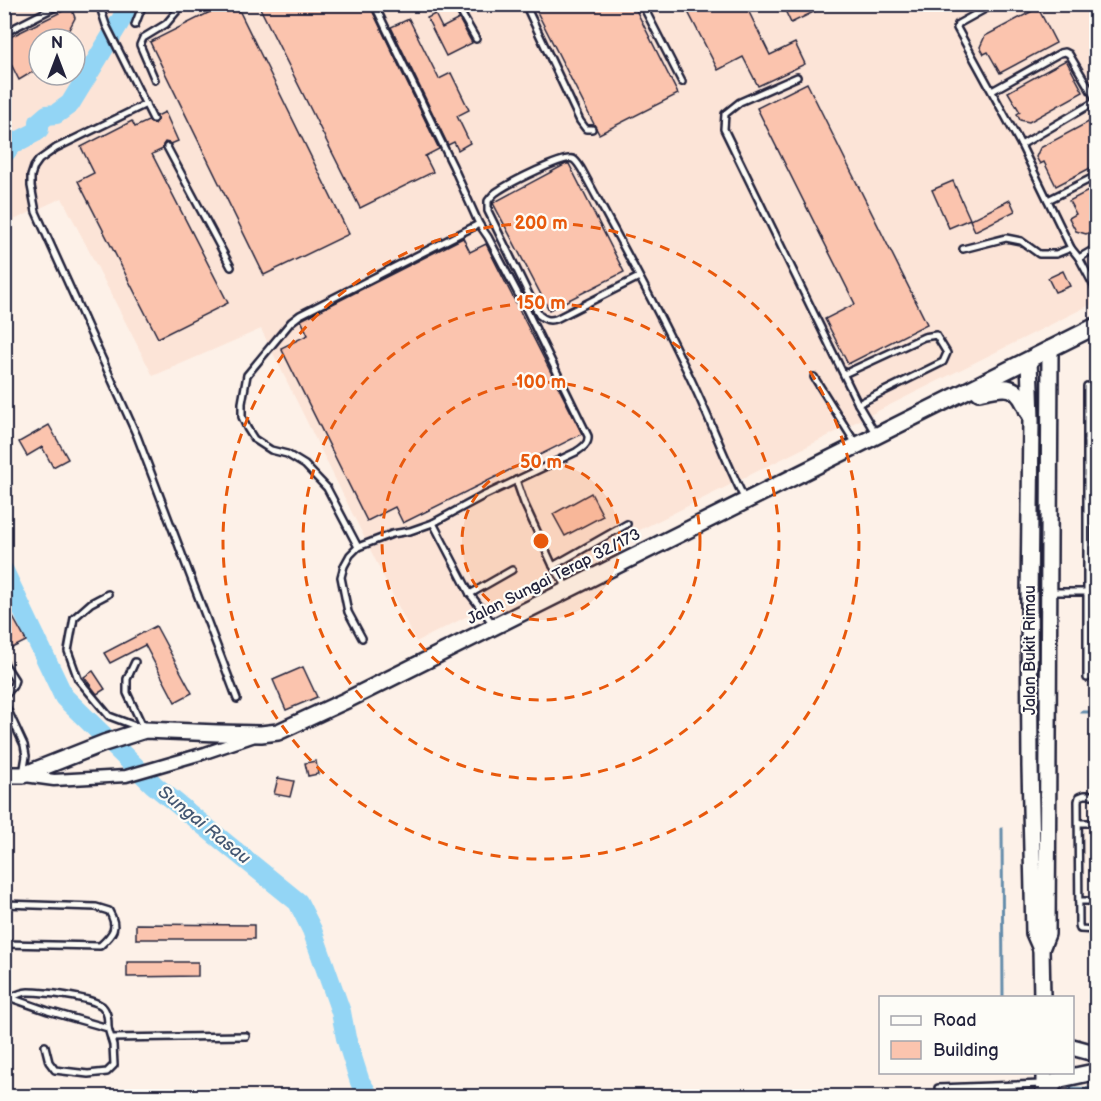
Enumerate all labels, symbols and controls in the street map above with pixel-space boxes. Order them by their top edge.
north arrow [27,27,87,87]
text: N [51,34,63,53]
text: 200 m [514,213,568,234]
text: 150 m [516,293,566,314]
text: 100 m [516,372,566,393]
text: 50 m [520,452,562,473]
street label: Jalan Sungai Terap 32/173 [464,525,644,629]
centre of rings [531,531,551,551]
street label: Jalan Bukit Rimau [1021,585,1040,715]
water label: Sungai Rasau [153,781,255,869]
legend [879,996,1074,1074]
text: Road [933,1010,977,1031]
text: Building [933,1040,999,1061]

